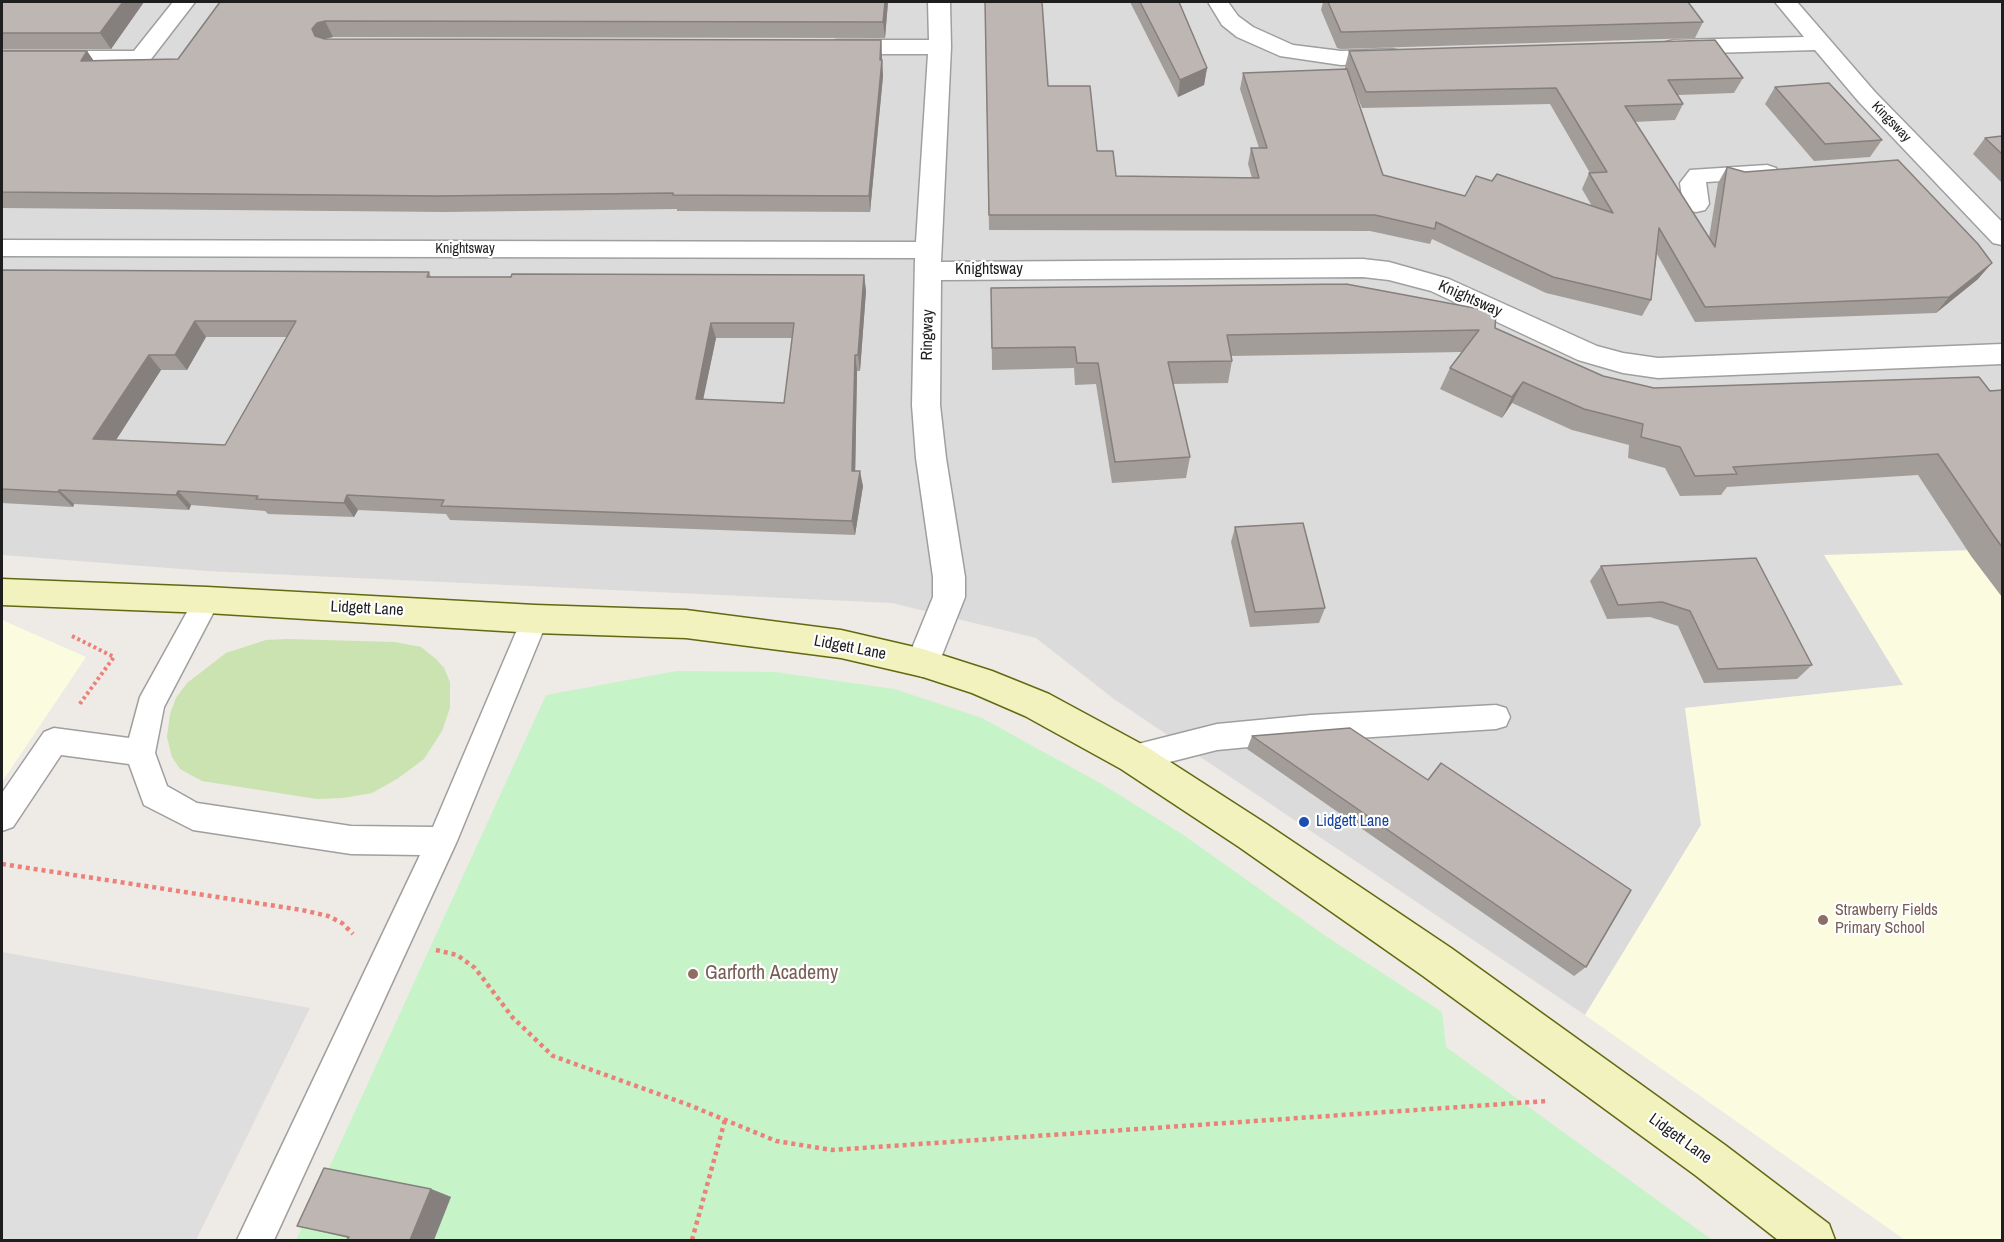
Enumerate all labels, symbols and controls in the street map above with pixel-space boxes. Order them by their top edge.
street label: Kingsway [1868,98,1914,146]
street label: Knightsway [435,241,495,257]
street label: Knightsway [955,260,1023,280]
street label: Knightsway [1435,276,1505,322]
street label: Ringway [918,309,938,361]
street label: Lidgett Lane [330,598,404,620]
street label: Lidgett Lane [812,632,888,664]
place label: Lidgett Lane [1316,812,1389,832]
marker: Lidgett Lane [1297,815,1311,829]
place label: Strawberry Fields Primary School [1835,901,1938,939]
marker: Strawberry Fields Primary School [1816,913,1830,927]
place label: Garforth Academy [705,962,838,986]
marker: Garforth Academy [686,967,700,981]
street label: Lidgett Lane [1645,1110,1715,1168]

